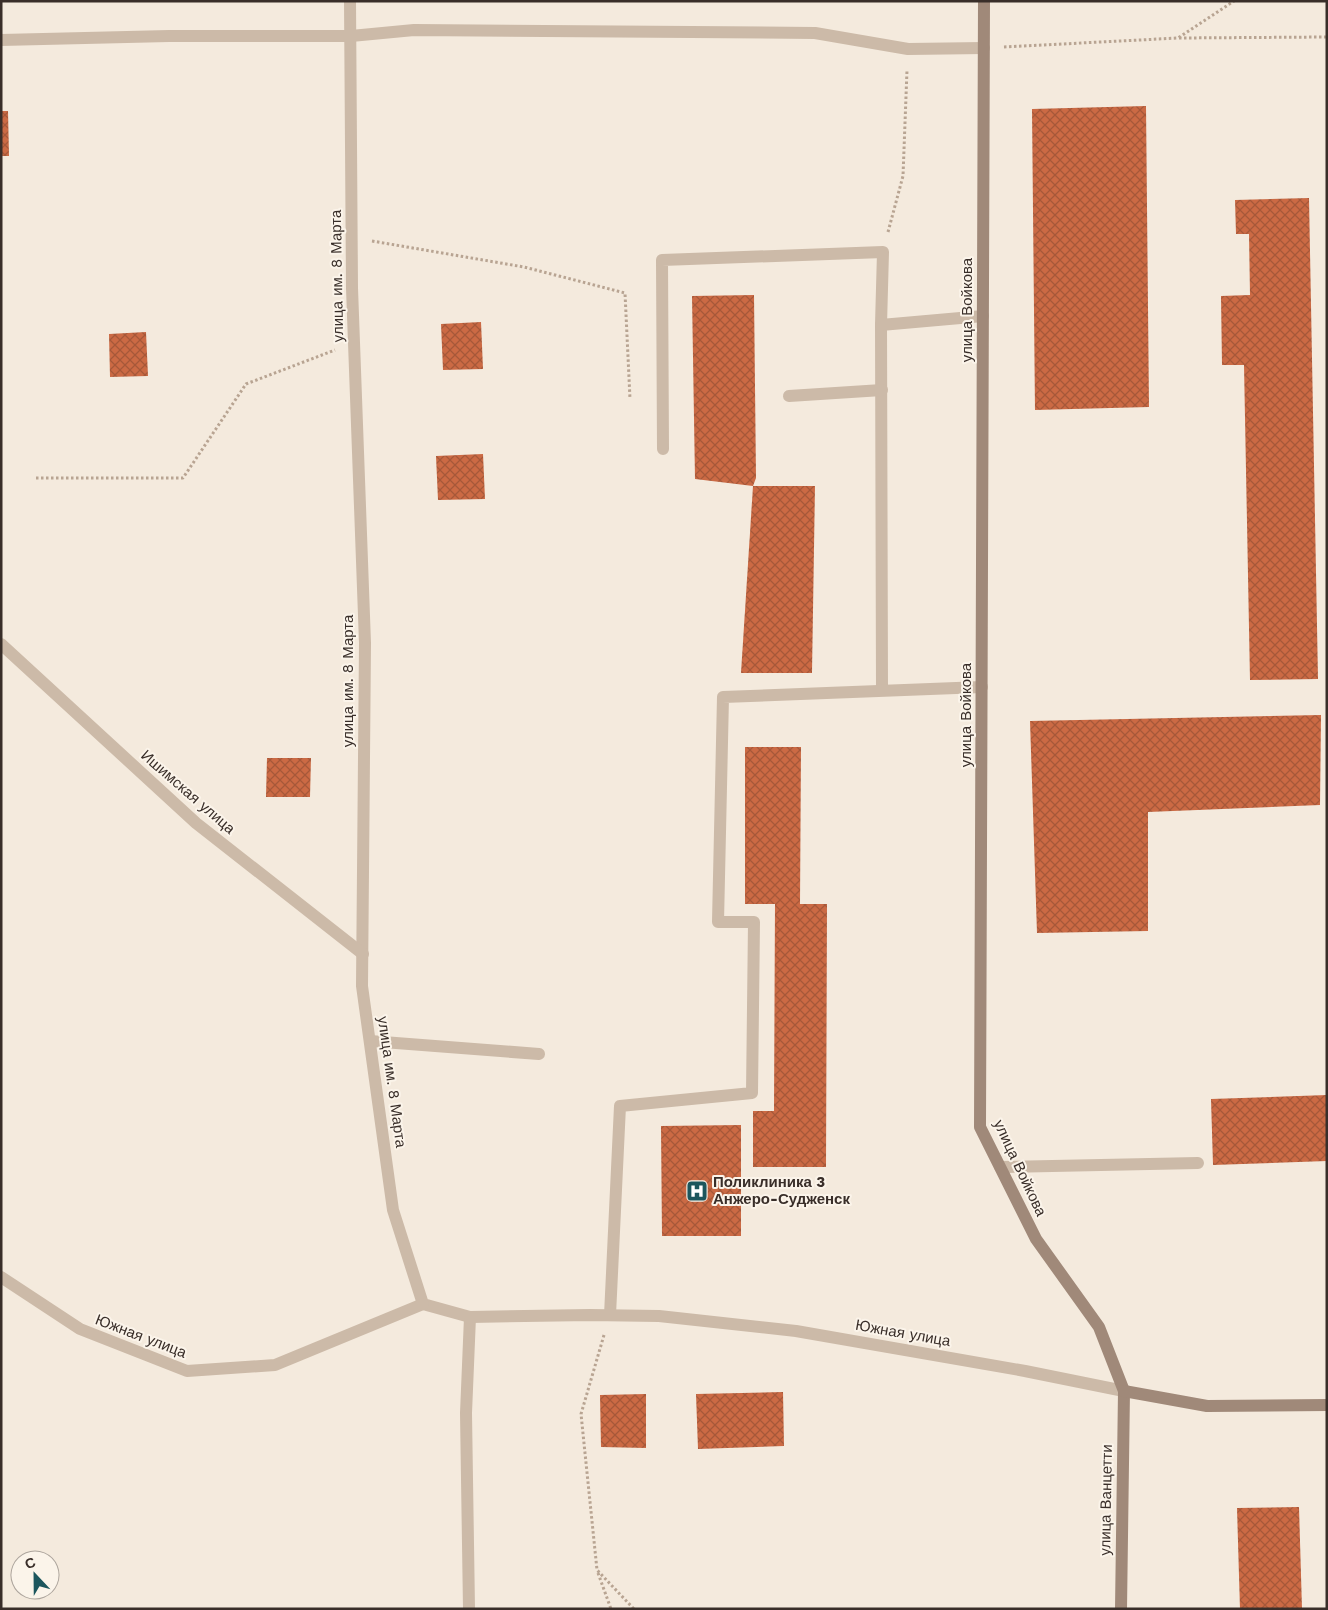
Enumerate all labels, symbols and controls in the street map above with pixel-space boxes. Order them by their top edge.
street label: улица им. 8 Марта [327,209,347,342]
street label: улица Войкова [958,257,976,362]
street label: улица им. 8 Марта [339,614,357,747]
street label: улица Войкова [957,662,975,767]
street label: Ишимская улица [137,746,239,838]
street label: улица им. 8 Марта [374,1015,410,1150]
street label: улица Войкова [990,1117,1050,1220]
place label: Поликлиника 3 Анжеро-Судженск [713,1173,850,1208]
hospital icon: Поликлиника 3 Анжеро-Судженск [685,1179,709,1203]
street label: Южная улица [93,1310,190,1362]
street label: Южная улица [854,1316,953,1350]
street label: улица Ванцетти [1096,1444,1116,1556]
north arrow [10,1550,60,1600]
text: С [22,1554,38,1572]

